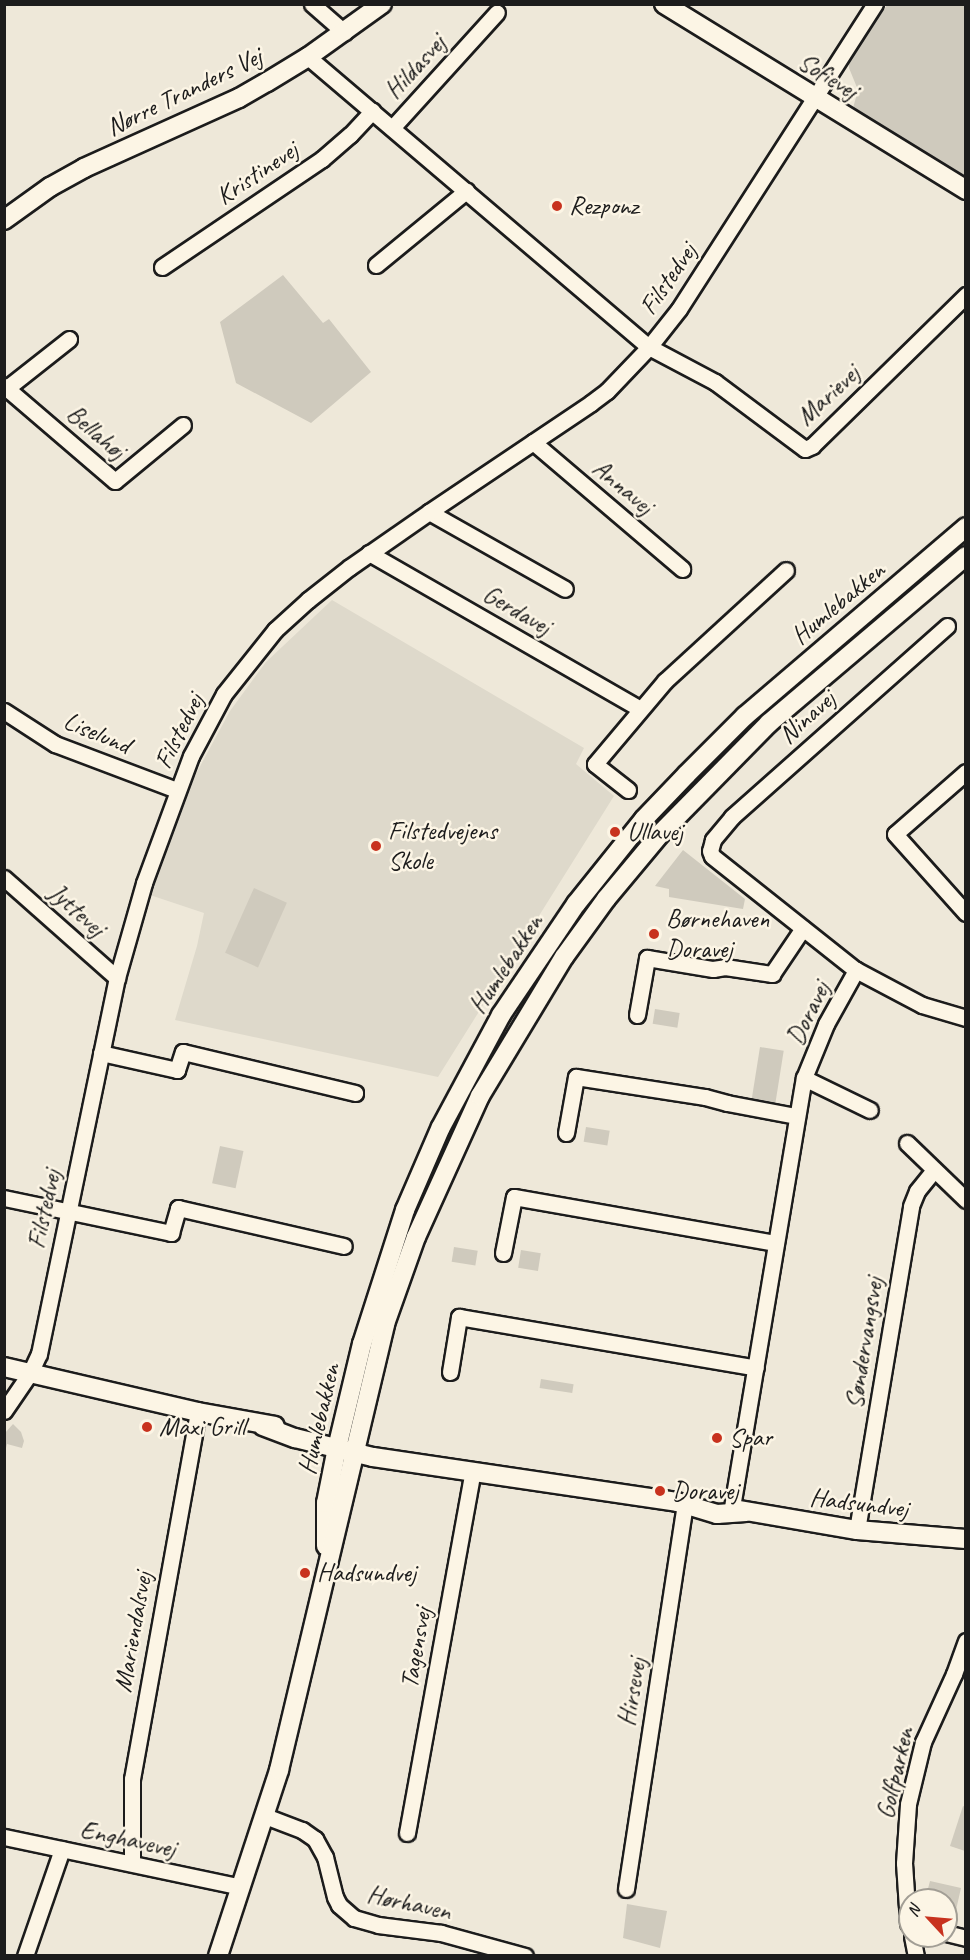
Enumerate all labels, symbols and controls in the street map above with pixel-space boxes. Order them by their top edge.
street label: Hildasvej [378,28,452,106]
street label: Nørre Tranders Vej [101,41,267,143]
street label: Sofievej [792,46,864,106]
street label: Kristinevej [210,134,304,212]
place label: Rezponz [569,190,638,222]
marker: Rezponz [550,199,564,213]
street label: Filstedvej [633,237,703,321]
street label: Marievej [790,358,866,432]
street label: Bellahøj [60,398,132,466]
street label: Annavej [586,453,660,521]
street label: Humlebakken [785,555,891,651]
street label: Gerdavej [477,578,557,642]
street label: Ninavej [772,684,842,750]
street label: Filstedvej [147,688,211,774]
street label: Liselund [59,705,135,761]
place label: Filstedvejens Skole [388,815,497,876]
place label: Ullavej [627,816,683,848]
marker: Ullavej [608,825,622,839]
marker: Filstedvejens Skole [369,839,383,853]
street label: Jyttevej [42,877,112,943]
place label: Børnehaven Doravej [666,903,769,964]
street label: Humlebakken [462,908,550,1020]
marker: Børnehaven Doravej [647,927,661,941]
street label: Doravej [779,976,837,1050]
street label: Filstedvej [20,1167,68,1251]
street label: Søndervangsvej [838,1275,890,1411]
street label: Humlebakken [291,1361,347,1477]
place label: Maxi Grill [159,1411,245,1443]
marker: Maxi Grill [140,1420,154,1434]
place label: Spar [729,1422,772,1454]
marker: Spar [710,1431,724,1445]
place label: Doravej [672,1475,739,1507]
street label: Hadsundvej [808,1481,910,1525]
marker: Doravej [653,1484,667,1498]
place label: Hadsundvej [317,1557,416,1589]
marker: Hadsundvej [298,1566,312,1580]
street label: Mariendalsvej [107,1569,159,1695]
street label: Tagensvej [394,1605,438,1691]
street label: Hirsevej [611,1656,653,1728]
street label: Golfparken [869,1724,921,1822]
street label: Enghavevej [77,1814,179,1864]
street label: Hørhaven [364,1879,454,1927]
north arrow [898,1888,958,1948]
text: N [902,1902,925,1920]

